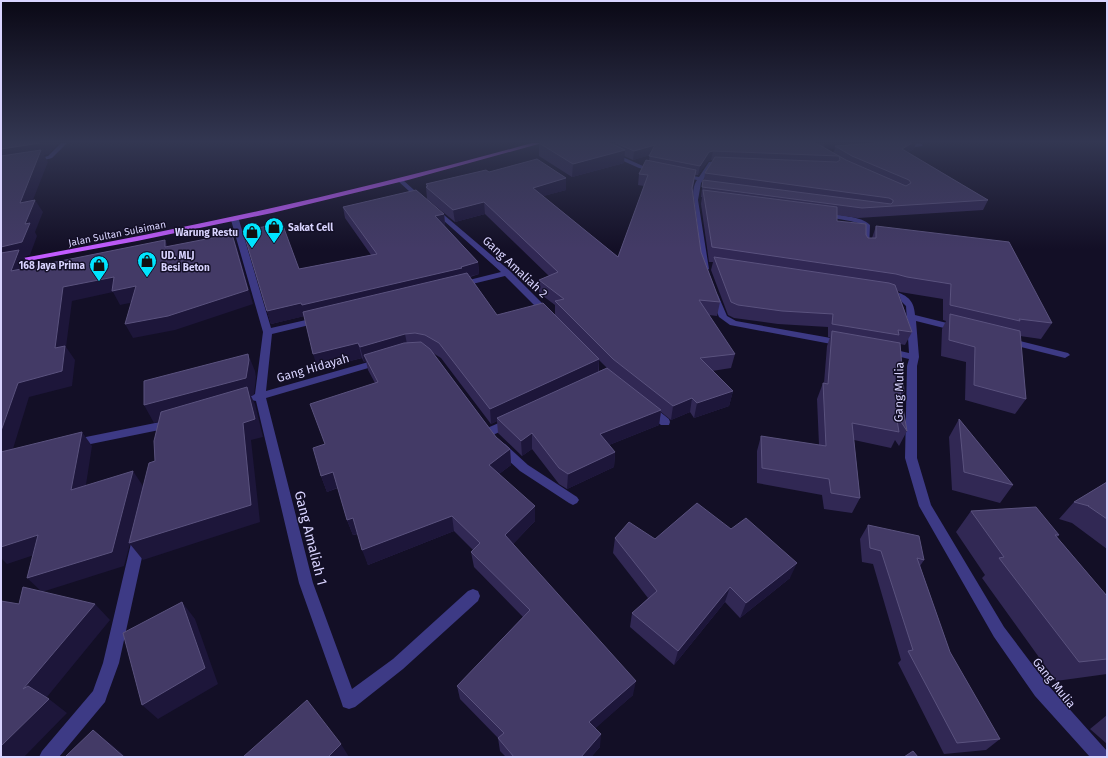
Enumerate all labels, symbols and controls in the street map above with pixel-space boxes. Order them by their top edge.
shop icon: Sakat Cell [263,216,285,244]
street label: Jalan Sultan Sulaiman [67,219,167,249]
shop icon: Warung Restu [241,221,263,249]
place label: Sakat Cell [288,222,333,234]
place label: Warung Restu [175,227,238,239]
street label: Gang Amaliah 2 [480,233,550,301]
shop icon: UD. MLJ Besi Beton [136,250,158,278]
place label: UD. MLJ Besi Beton [161,250,210,274]
shop icon: 168 Jaya Prima [88,254,110,282]
place label: 168 Jaya Prima [19,260,86,272]
street label: Gang Hidayah [275,351,351,385]
street label: Gang Mulia [891,362,907,422]
street label: Gang Amaliah 1 [291,489,330,587]
street label: Gang Mulia [1030,655,1078,711]

